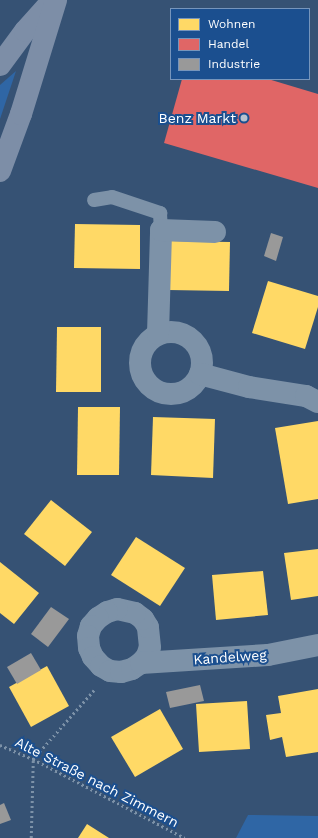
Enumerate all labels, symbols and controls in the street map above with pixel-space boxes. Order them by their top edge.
legend [170,8,310,80]
text: Wohnen [208,17,256,31]
text: Handel [208,37,249,51]
text: Industrie [208,57,260,71]
place label: Benz Markt [159,110,236,126]
marker: Benz Markt [239,113,249,123]
street label: Kandelweg [193,646,267,668]
street label: Alte Straße nach Zimmern [12,733,182,831]

